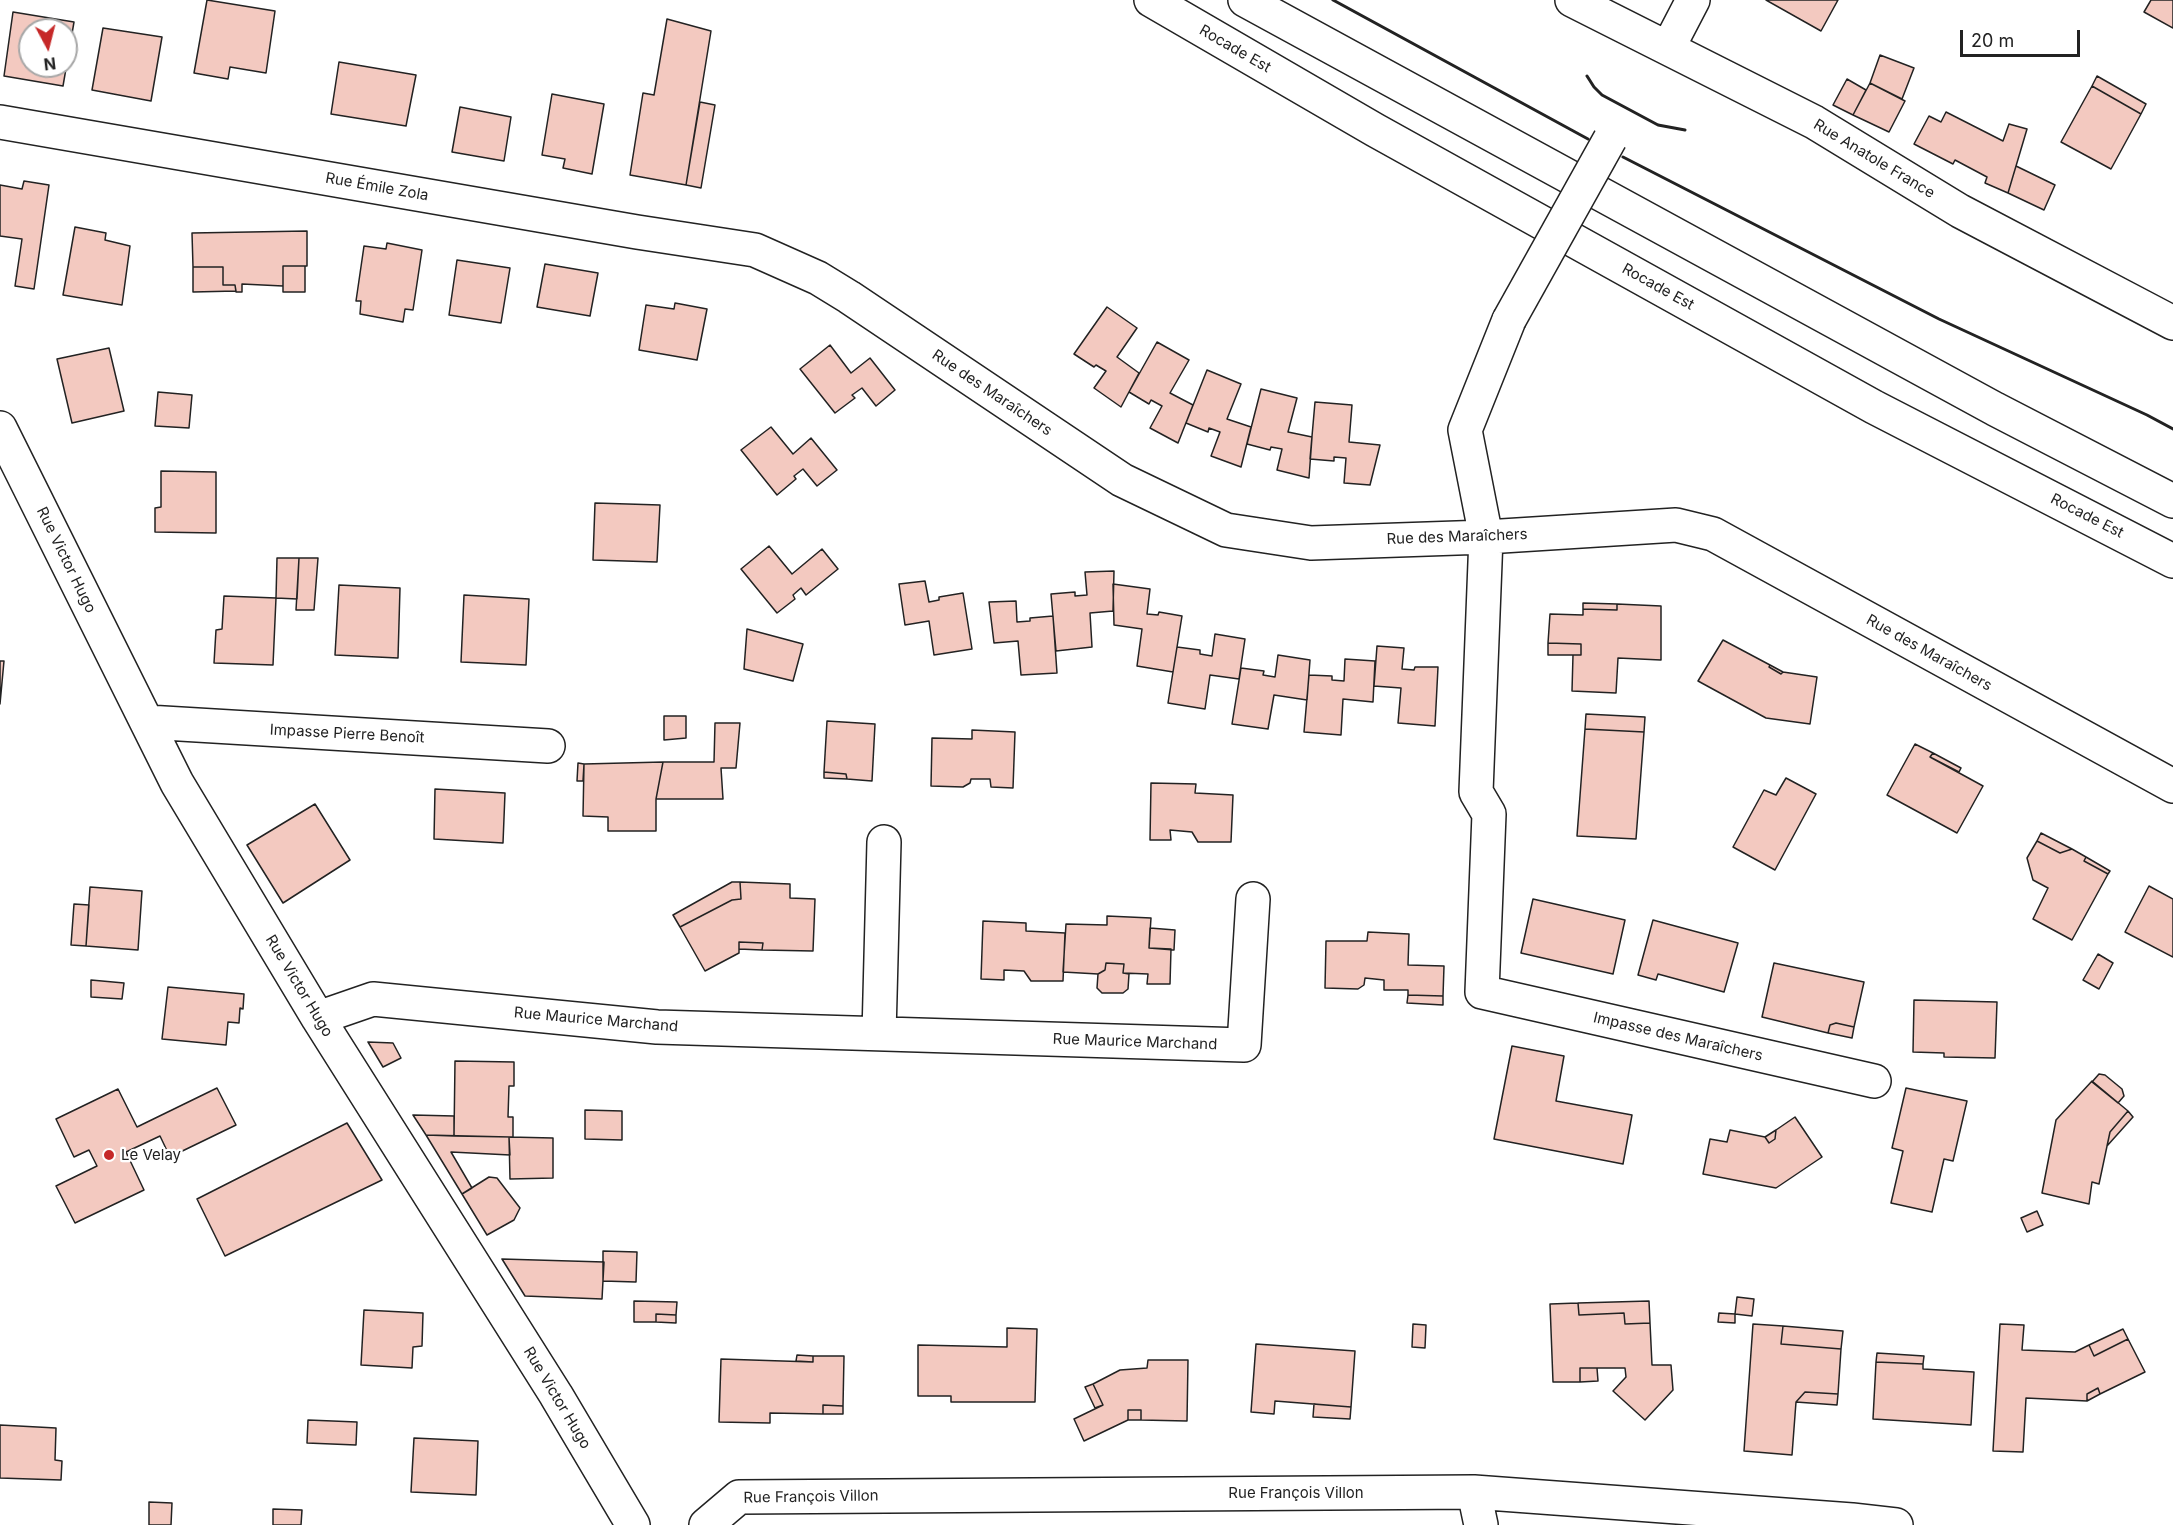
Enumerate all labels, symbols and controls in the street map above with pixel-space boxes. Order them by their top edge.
north arrow [18,18,78,78]
scale bar [1963,18,2083,56]
street label: Rocade Est [1196,21,1274,77]
text: 20 m [1971,30,2014,51]
text: N [43,53,57,75]
street label: Rue Anatole France [1810,116,1938,202]
street label: Rue Émile Zola [324,169,430,205]
street label: Rocade Est [1619,260,1697,314]
street label: Rue des Maraîchers [929,346,1055,440]
street label: Rocade Est [2047,490,2127,542]
street label: Rue Victor Hugo [33,504,99,616]
street label: Rue des Maraîchers [1386,526,1528,548]
street label: Rue des Maraîchers [1863,611,1995,695]
street label: Impasse Pierre Benoît [269,721,425,747]
street label: Rue Victor Hugo [261,932,337,1040]
street label: Rue Maurice Marchand [513,1004,679,1036]
street label: Impasse des Maraîchers [1592,1009,1764,1065]
street label: Rue Maurice Marchand [1052,1030,1218,1054]
place label: Le Velay [121,1146,181,1164]
marker: Le Velay [102,1148,116,1162]
street label: Rue Victor Hugo [519,1344,595,1452]
street label: Rue François Villon [1228,1484,1364,1502]
street label: Rue François Villon [743,1487,879,1507]

